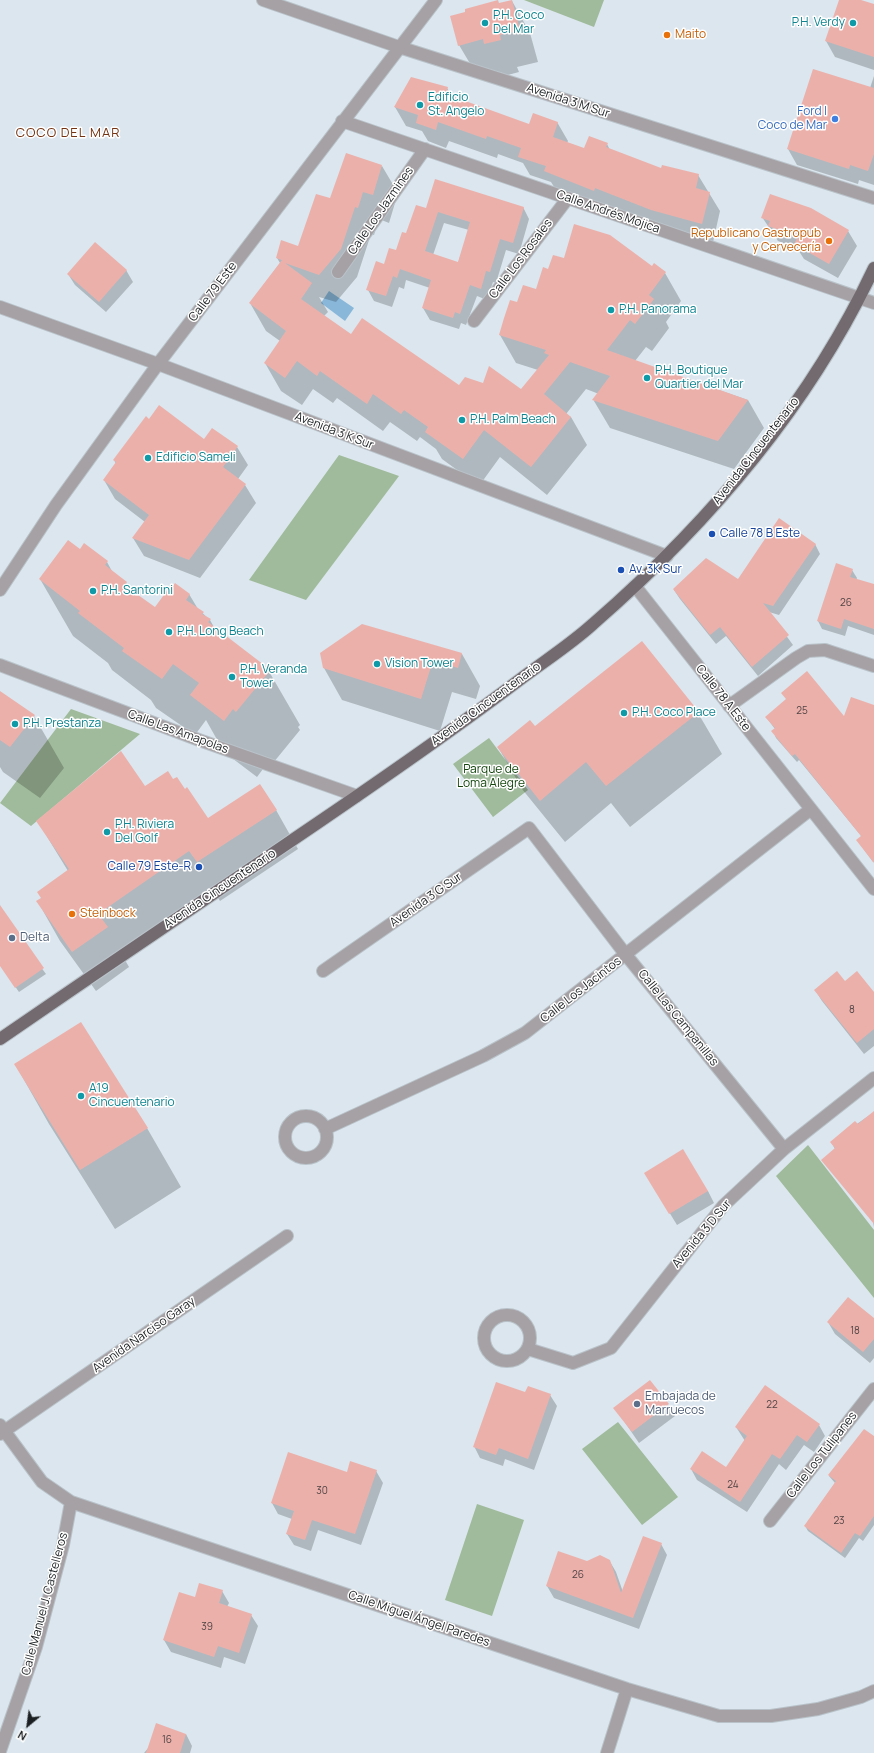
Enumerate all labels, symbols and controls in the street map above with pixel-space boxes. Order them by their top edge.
place label: P.H. Coco Del Mar [493,9,544,37]
place label: P.H. Verdy [792,16,845,30]
marker: P.H. Coco Del Mar [480,18,490,28]
marker: P.H. Verdy [848,18,858,28]
place label: Maito [675,28,706,42]
marker: Maito [662,30,672,40]
street label: Avenida 3 M Sur [525,81,611,121]
place label: Edificio St. Angelo [428,91,484,119]
marker: Edificio St. Angelo [415,100,425,110]
place label: Ford | Coco de Mar [758,105,827,133]
marker: Ford | Coco de Mar [830,114,840,124]
district label: COCO DEL MAR [16,125,120,141]
street label: Calle Los Jazmines [345,164,417,258]
street label: Calle Andrés Mojica [554,188,662,236]
street label: Calle Los Rosales [486,216,556,302]
place label: Republicano Gastropub y Cervecería [691,227,821,255]
marker: Republicano Gastropub y Cervecería [824,236,834,246]
street label: Calle 79 Este [186,259,240,325]
place label: P.H. Panorama [619,303,696,317]
marker: P.H. Panorama [606,305,616,315]
place label: P.H. Boutique Quartier del Mar [655,364,744,392]
marker: P.H. Boutique Quartier del Mar [642,373,652,383]
street label: Avenida Cincuentenario [710,395,802,507]
street label: Avenida 3 K Sur [293,409,375,453]
place label: P.H. Palm Beach [470,413,556,427]
marker: P.H. Palm Beach [457,415,467,425]
place label: Edificio Sameli [156,451,236,465]
marker: Edificio Sameli [143,453,153,463]
place label: Calle 78 B Este [720,527,800,541]
marker: Calle 78 B Este [707,529,717,539]
place label: Av. 3K Sur [629,563,682,577]
marker: Av. 3K Sur [616,565,626,575]
place label: P.H. Santorini [101,584,173,598]
marker: P.H. Santorini [88,586,98,596]
house number: 26 [840,597,852,609]
place label: P.H. Long Beach [177,625,264,639]
marker: P.H. Long Beach [164,627,174,637]
place label: Vision Tower [385,657,454,671]
marker: Vision Tower [372,659,382,669]
street label: Avenida Cincuentenario [429,660,543,748]
street label: Calle 78 A Este [693,662,753,734]
place label: P.H. Veranda Tower [240,663,307,691]
marker: P.H. Veranda Tower [227,672,237,682]
house number: 25 [796,705,808,717]
place label: P.H. Coco Place [632,706,716,720]
street label: Calle Las Amapolas [126,707,230,757]
marker: P.H. Coco Place [619,708,629,718]
place label: P.H. Prestanza [23,717,101,731]
marker: P.H. Prestanza [10,719,20,729]
park label: Parque de Loma Alegre [457,763,525,791]
place label: P.H. Riviera Del Golf [115,818,174,846]
marker: P.H. Riviera Del Golf [102,827,112,837]
street label: Avenida Cincuentenario [161,846,279,932]
place label: Calle 79 Este-R [108,860,191,874]
marker: Calle 79 Este-R [194,862,204,872]
street label: Avenida 3 G Sur [387,870,465,930]
place label: Steinbock [80,907,136,921]
marker: Steinbock [67,909,77,919]
place label: Delta [20,931,49,945]
marker: Delta [7,933,17,943]
street label: Calle Los Jacintos [538,954,624,1026]
street label: Calle Las Campanillas [635,967,721,1069]
house number: 8 [849,1004,855,1016]
place label: A19 Cincuentenario [89,1082,175,1110]
marker: A19 Cincuentenario [76,1091,86,1101]
street label: Avenida 3 D Sur [669,1197,735,1271]
street label: Avenida Narciso Garay [90,1294,198,1376]
house number: 18 [850,1325,860,1337]
place label: Embajada de Marruecos [645,1390,716,1418]
marker: Embajada de Marruecos [632,1399,642,1409]
house number: 22 [766,1399,778,1411]
street label: Calle Los Tulipanes [784,1409,860,1501]
house number: 24 [727,1479,739,1491]
house number: 30 [316,1485,328,1497]
house number: 23 [833,1515,845,1527]
street label: Calle Manuel J. Castelleros [19,1531,71,1677]
house number: 26 [572,1569,584,1581]
street label: Calle Miguel Ángel Paredes [346,1588,492,1650]
house number: 39 [201,1621,213,1633]
north arrow [8,1705,48,1745]
text: N [15,1727,29,1744]
house number: 16 [162,1734,172,1746]

